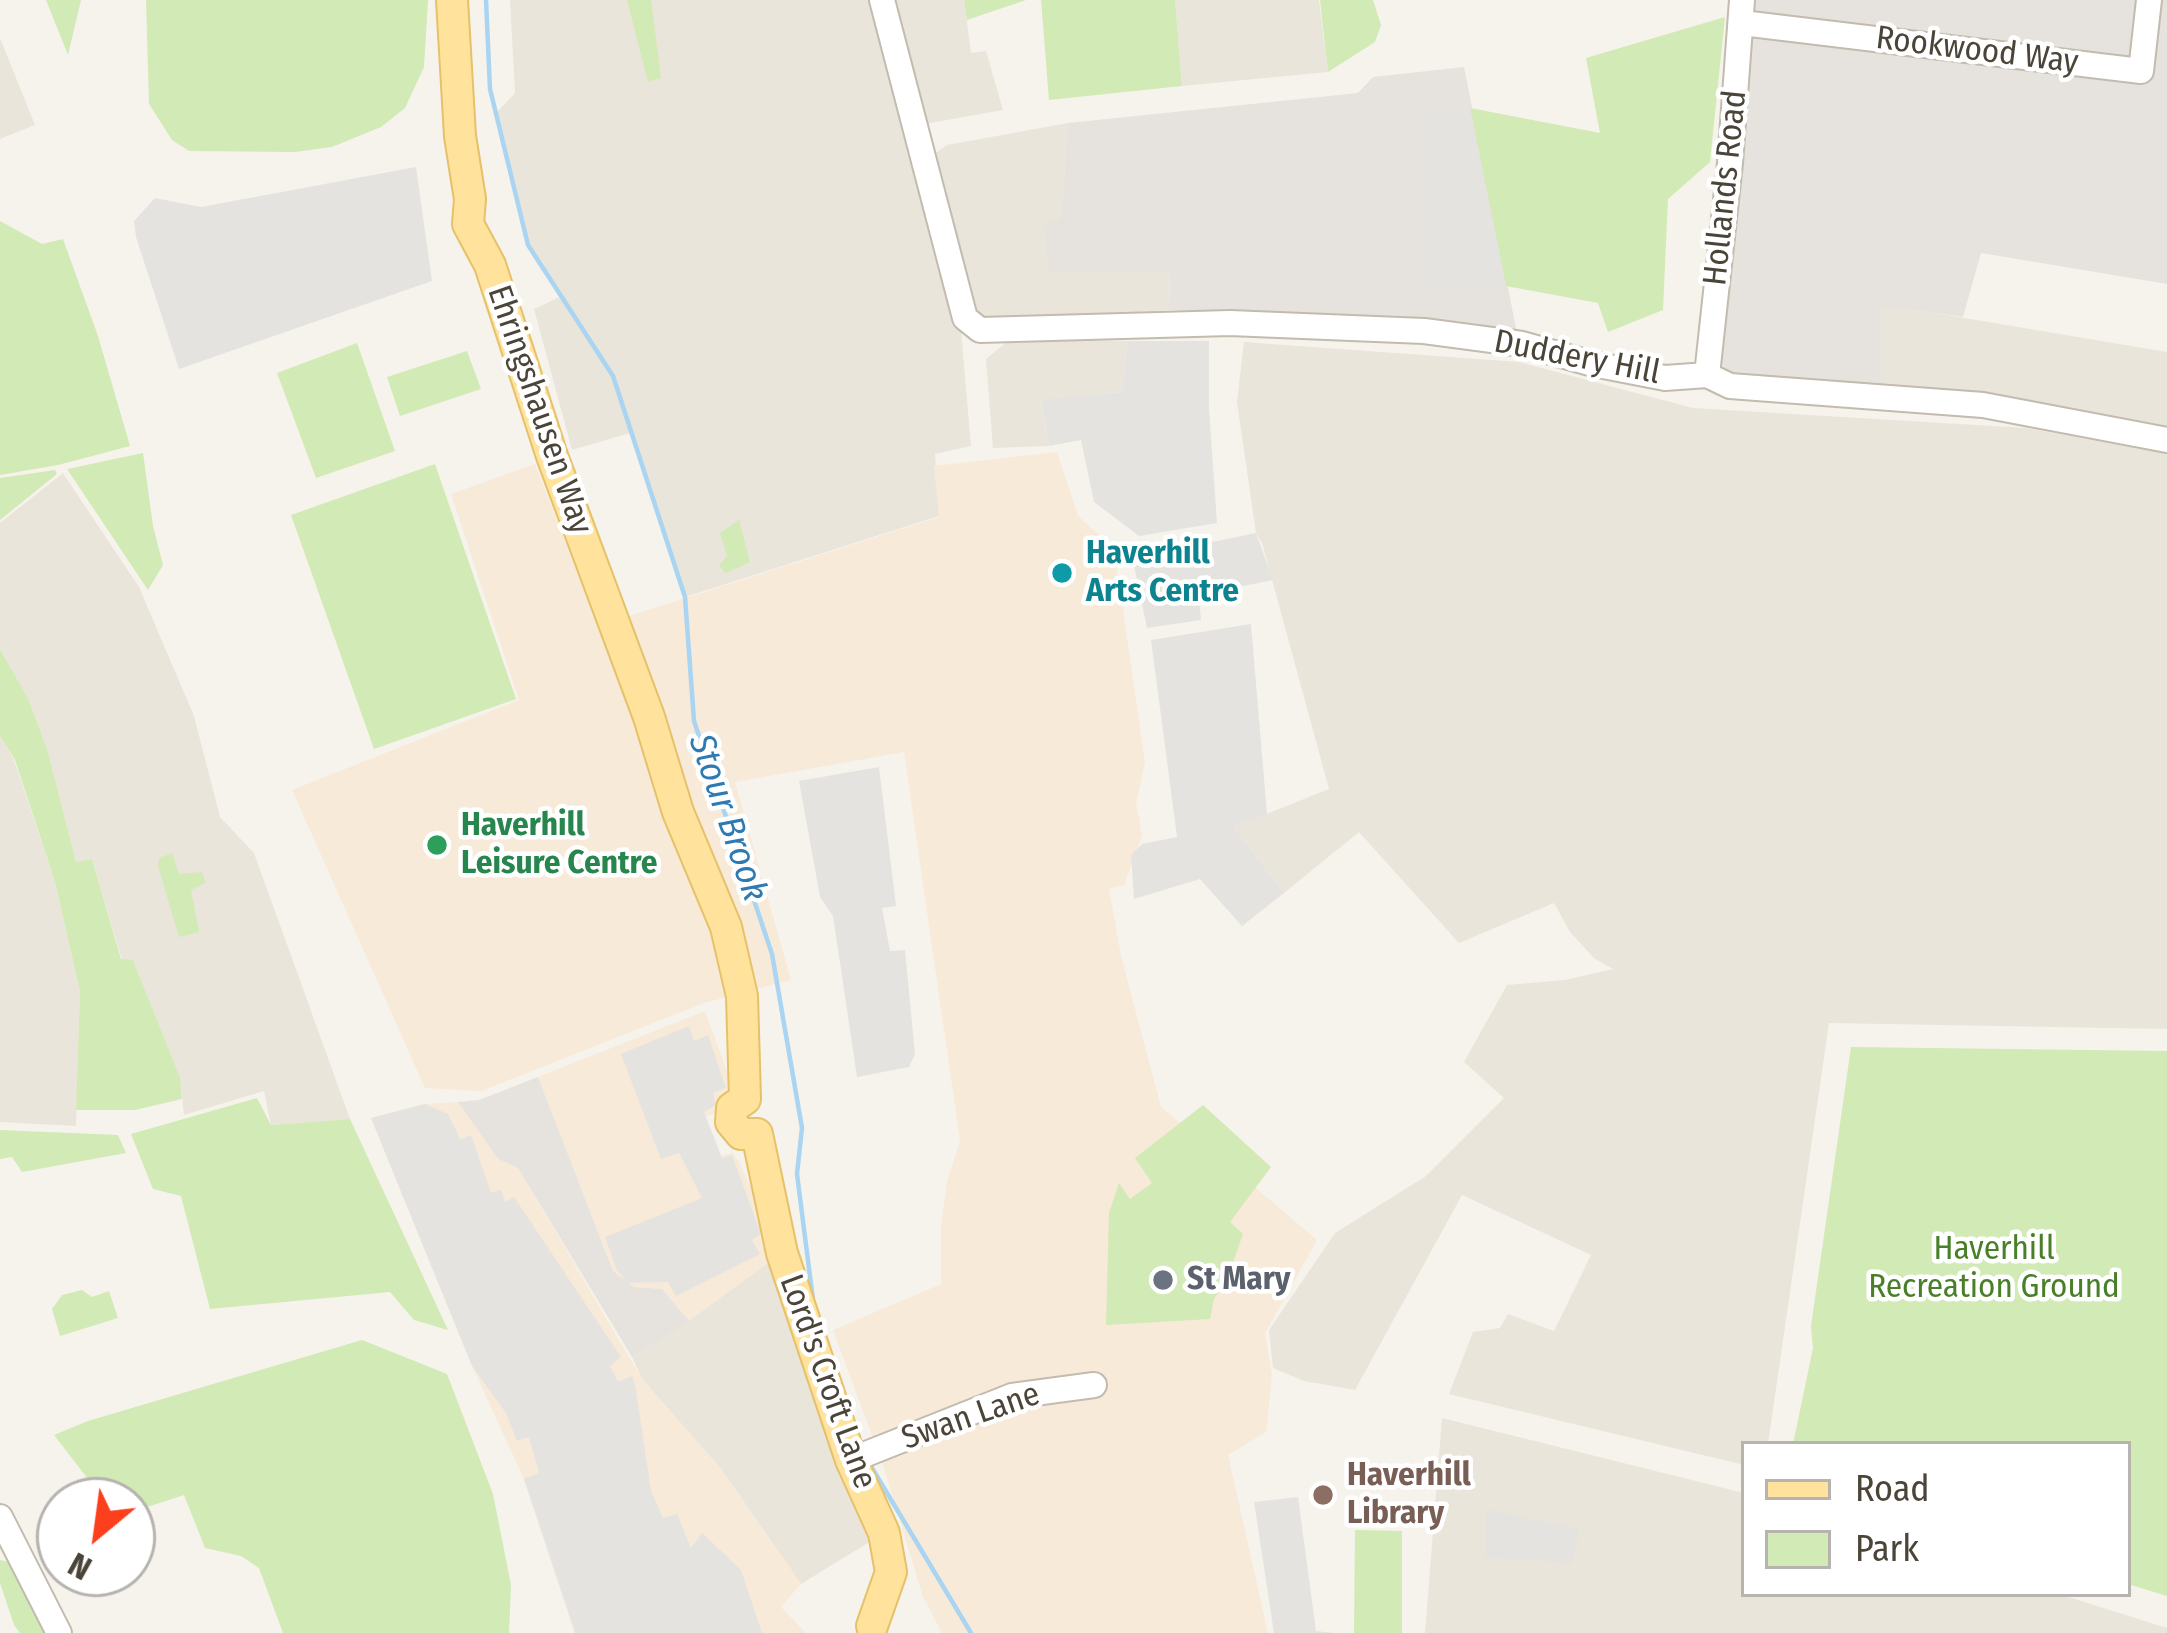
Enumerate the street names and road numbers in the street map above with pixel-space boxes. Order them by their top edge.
street label: Rookwood Way [1874,19,2080,83]
street label: Hollands Road [1696,88,1756,288]
street label: Ehringshausen Way [478,281,600,539]
street label: Duddery Hill [1491,323,1663,393]
street label: Lord's Croft Lane [770,1270,884,1494]
street label: Swan Lane [897,1375,1045,1459]

